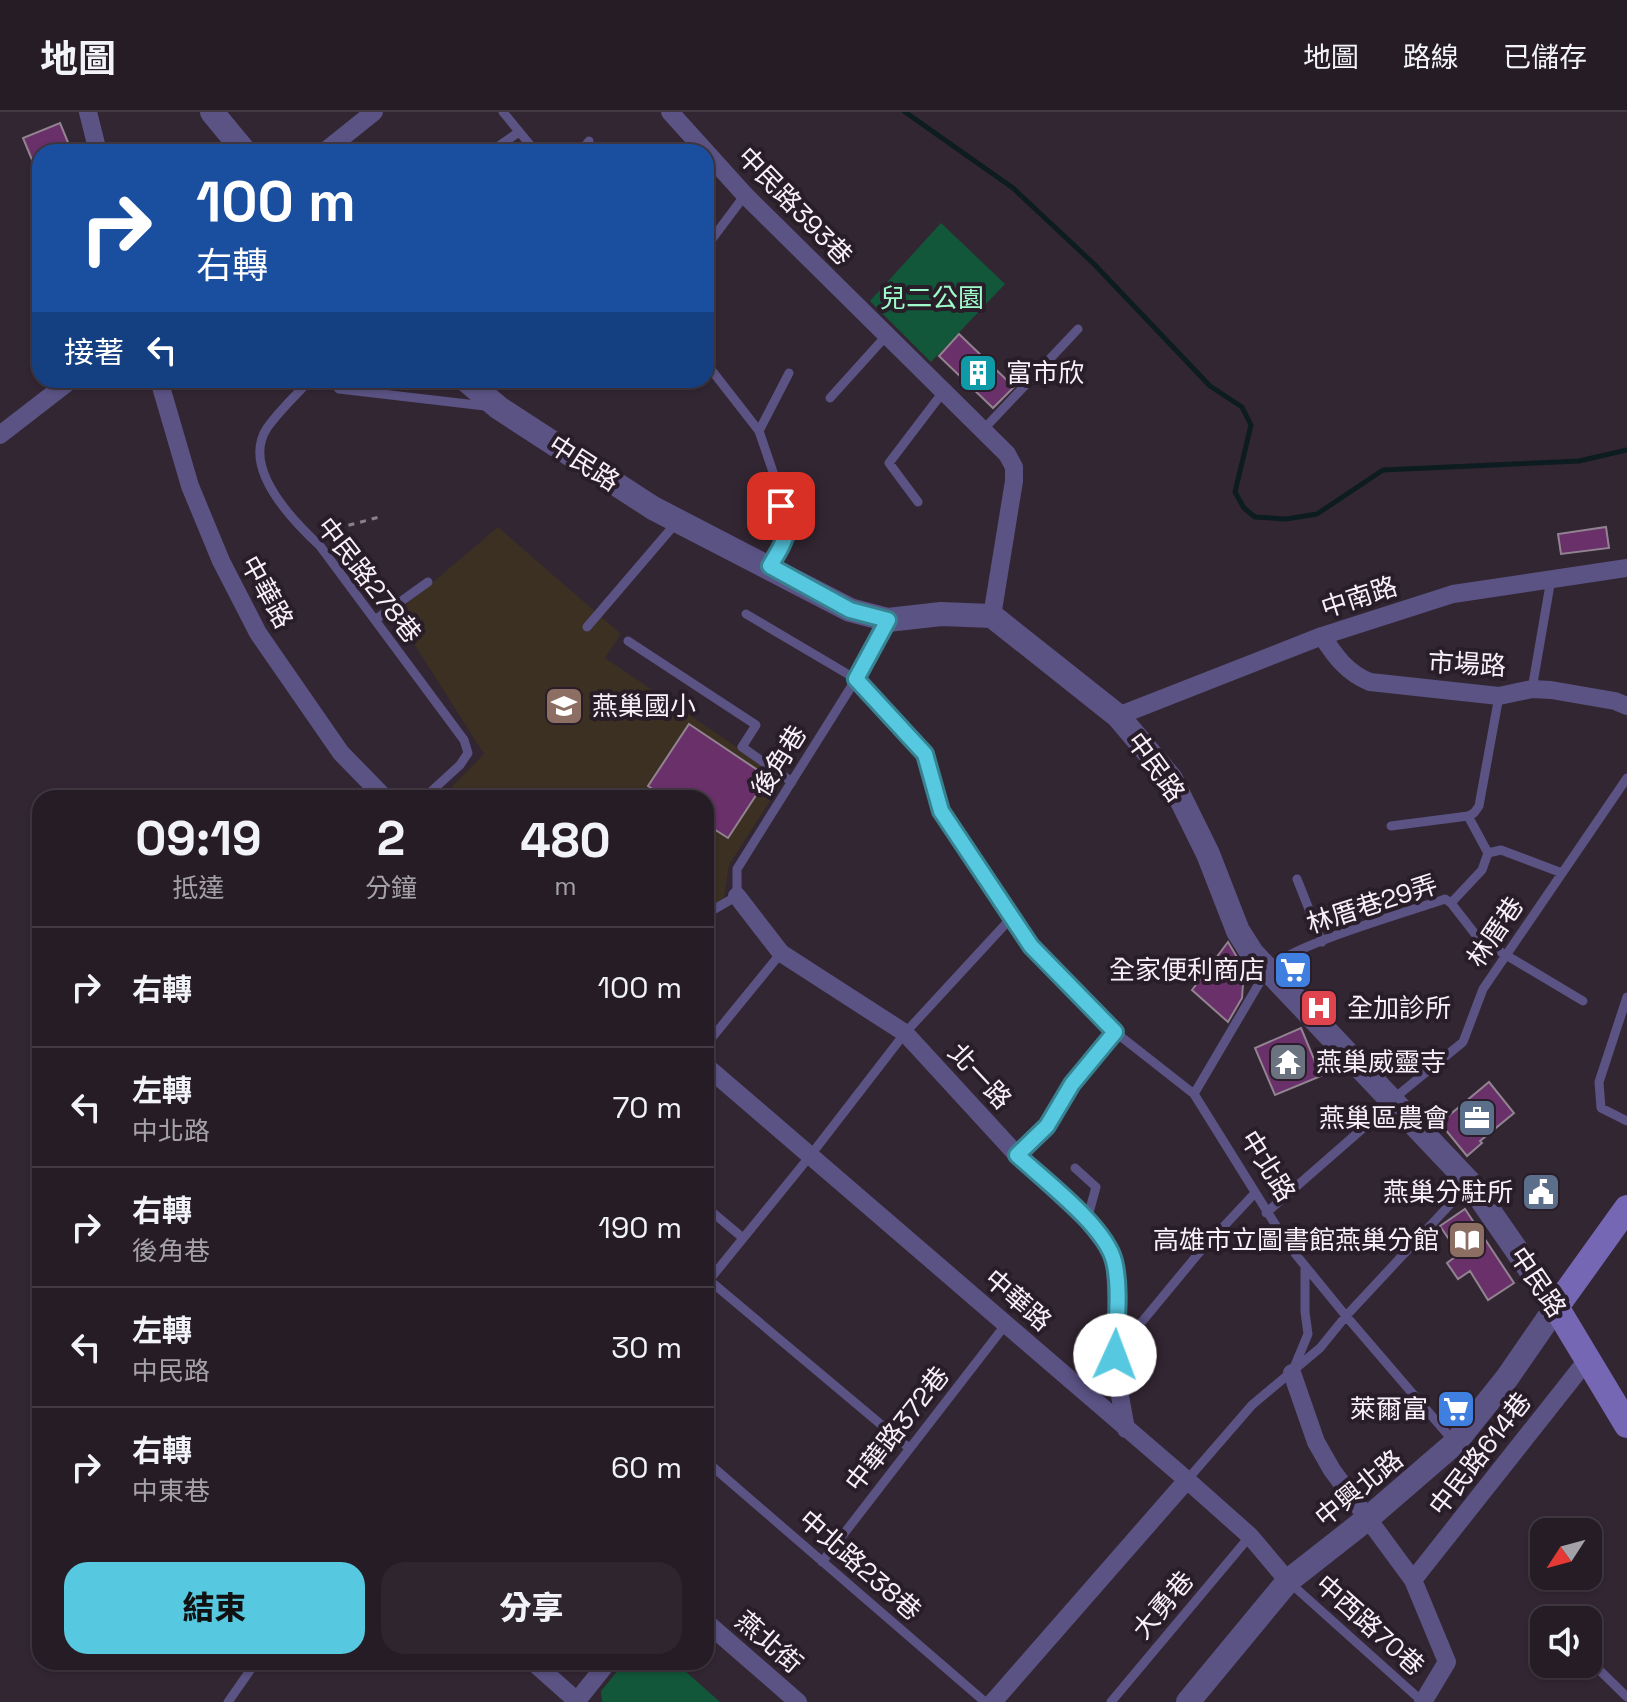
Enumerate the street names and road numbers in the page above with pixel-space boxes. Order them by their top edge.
street label: 中民路393巷 [730,140,860,272]
street label: 中民路 [542,427,626,499]
street label: 中民路278巷 [309,510,429,650]
street label: 中華路 [233,550,301,634]
street label: 中南路 [1317,569,1401,625]
street label: 市場路 [1427,645,1507,683]
street label: 後角巷 [744,719,814,803]
street label: 中民路 [1119,725,1193,809]
street label: 林厝巷29弄 [1302,867,1442,941]
street label: 林厝巷 [1459,890,1531,974]
street label: 北一路 [941,1036,1019,1116]
street label: 中北路 [1233,1124,1303,1208]
street label: 中民路 [1502,1240,1574,1324]
street label: 中華路 [977,1262,1059,1338]
street label: 中華路372巷 [837,1360,957,1498]
street label: 中民路614巷 [1421,1386,1539,1522]
street label: 中興北路 [1308,1442,1410,1534]
street label: 中北路238巷 [792,1502,928,1628]
street label: 大勇巷 [1125,1564,1201,1646]
street label: 中西路70巷 [1308,1567,1432,1683]
street label: 燕北街 [728,1604,810,1680]

